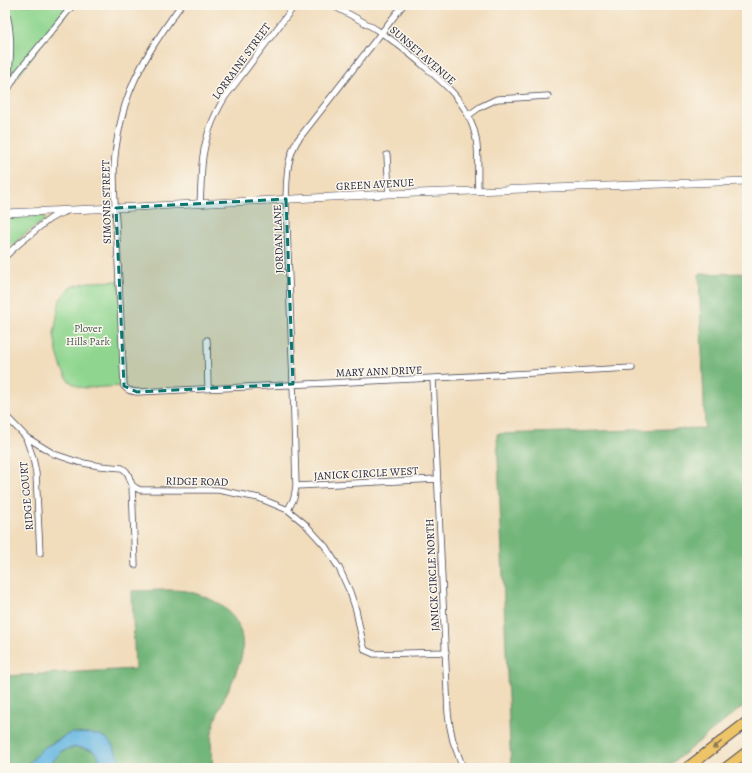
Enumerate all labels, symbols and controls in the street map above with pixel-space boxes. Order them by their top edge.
street label: LORRAINE STREET [209,20,274,103]
street label: SUNSET AVENUE [386,23,459,88]
street label: SIMONIS STREET [98,160,115,244]
street label: GREEN AVENUE [336,175,414,194]
street label: JORDAN LANE [270,204,287,274]
park label: Plover Hills Park [66,321,110,349]
street label: MARY ANN DRIVE [335,362,423,381]
street label: RIDGE COURT [16,461,37,531]
street label: JANICK CIRCLE WEST [313,463,419,484]
street label: RIDGE ROAD [166,473,229,490]
street label: JANICK CIRCLE NORTH [422,518,443,632]
one-way arrow [711,741,722,749]

